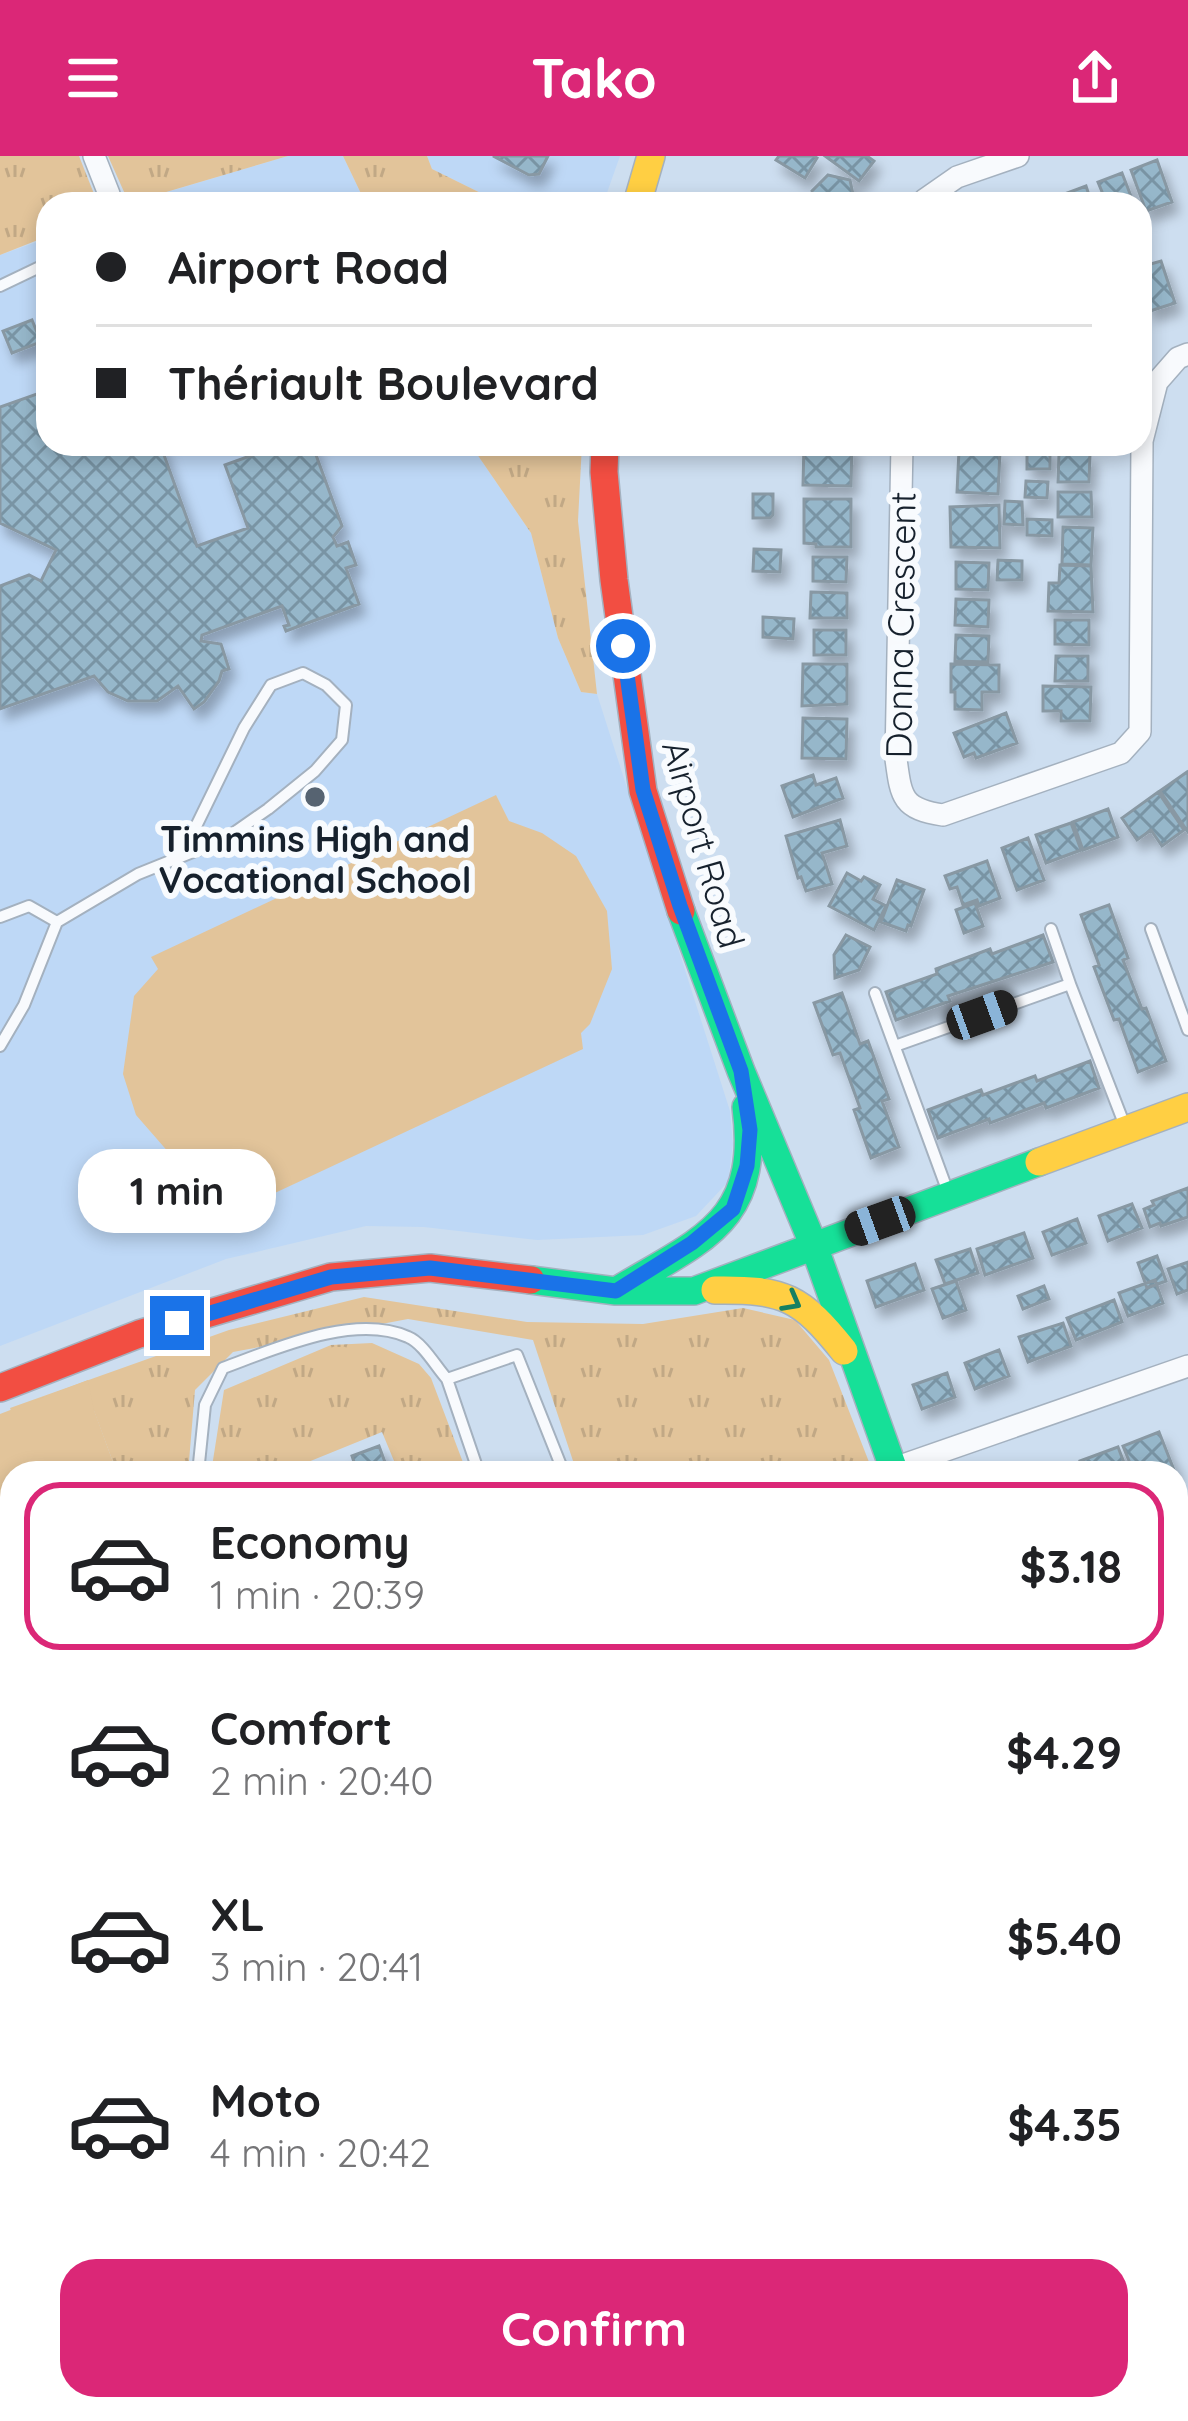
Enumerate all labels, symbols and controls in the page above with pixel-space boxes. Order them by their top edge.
text: Tako [531,44,657,112]
icon: menu [60,45,126,111]
icon: share [1062,45,1128,111]
text: Airport Road [168,239,449,295]
text: Thériault Boulevard [168,355,599,411]
street label: Donna Crescent [875,491,925,759]
route start [596,619,650,673]
street label: Airport Road [653,735,755,953]
marker: Timmins High and Vocational School [302,784,328,810]
place label: Timmins High and Vocational School [159,816,471,902]
car [942,986,1022,1044]
callout: 1 min [78,1149,276,1233]
text: 1 min [130,1166,224,1215]
car [840,1192,920,1250]
one-way arrow [779,1288,801,1311]
route end [150,1296,204,1350]
icon: car [66,1512,174,1620]
text: Economy [210,1514,410,1570]
text: $3.18 [1020,1538,1122,1594]
text: 1 min · 20:39 [210,1570,425,1619]
icon: car [66,1698,174,1806]
text: Comfort [210,1700,392,1756]
text: $4.29 [1006,1724,1122,1780]
text: 2 min · 20:40 [210,1756,433,1805]
icon: car [66,1884,174,1992]
text: XL [210,1886,265,1942]
text: $5.40 [1007,1910,1122,1966]
text: 3 min · 20:41 [210,1942,423,1991]
icon: car [66,2070,174,2178]
text: Moto [210,2072,321,2128]
text: $4.35 [1007,2096,1122,2152]
text: 4 min · 20:42 [210,2128,431,2177]
button: Confirm [60,2259,1128,2397]

